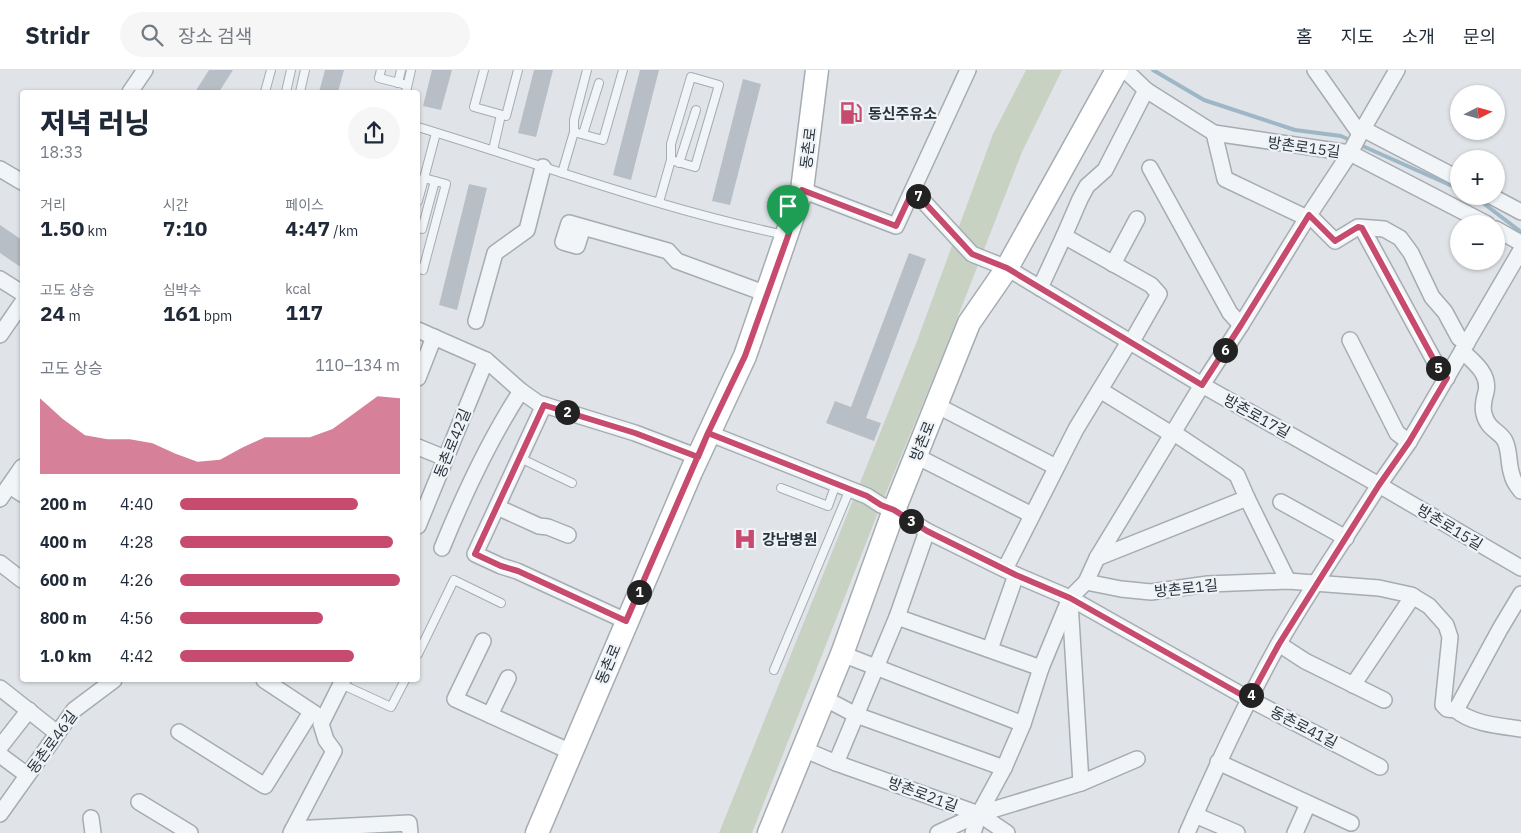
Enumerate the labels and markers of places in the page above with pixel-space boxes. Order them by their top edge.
fuel station icon: 동신주유소 [838,100,864,126]
place label: 동신주유소 [868,104,937,123]
pin: 7 [906,184,930,208]
pin [767,185,809,236]
pin: 6 [1212,338,1238,362]
pin: 5 [1426,356,1450,380]
pin: 2 [554,400,580,424]
pin: 3 [898,508,924,534]
hospital icon: 강남병원 [732,526,758,552]
place label: 강남병원 [762,530,817,549]
pin: 1 [626,580,652,604]
pin: 4 [1238,682,1264,708]

